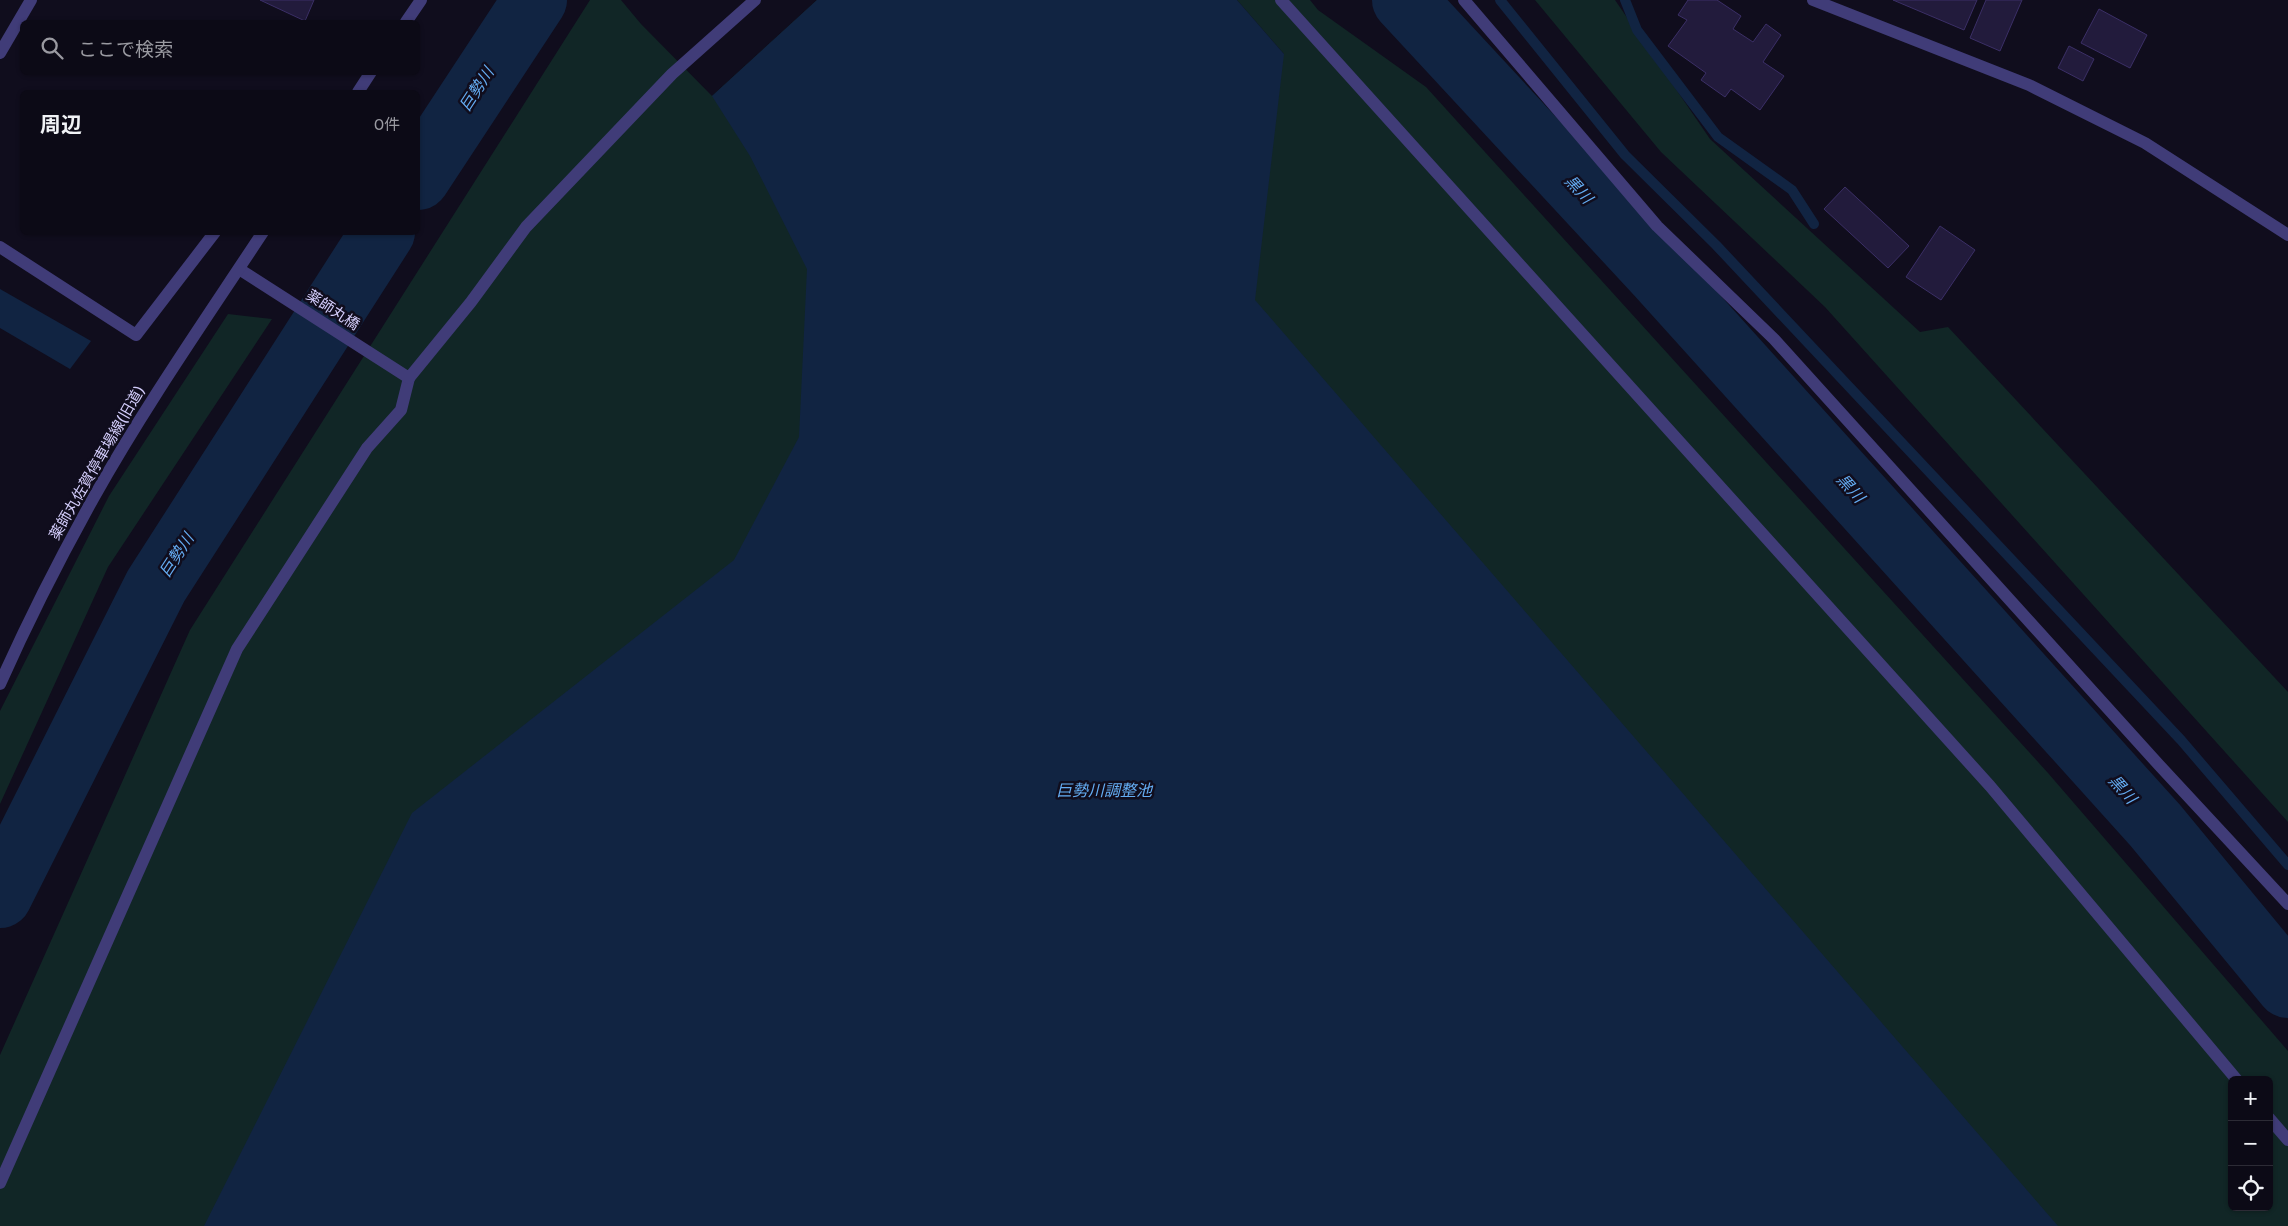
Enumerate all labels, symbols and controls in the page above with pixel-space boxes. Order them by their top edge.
search box [20,20,420,75]
icon: search [38,34,66,62]
text: ここで検索 [78,39,173,61]
water label: 巨勢川 [455,62,499,115]
text: 周辺 [40,113,82,138]
text: 0件 [374,115,400,135]
water label: 黒川 [1560,171,1598,210]
street label: 薬師丸橋 [303,286,363,334]
street label: 薬師丸佐賀停車場線(旧道) [46,383,148,543]
water label: 黒川 [1832,470,1870,509]
water label: 巨勢川 [155,528,199,581]
water label: 黒川 [2104,771,2142,810]
water label: 巨勢川調整池 [1056,781,1154,801]
map controls [2228,1076,2273,1211]
button: + [2228,1076,2273,1121]
button: − [2228,1121,2273,1166]
button: locate [2228,1166,2273,1211]

